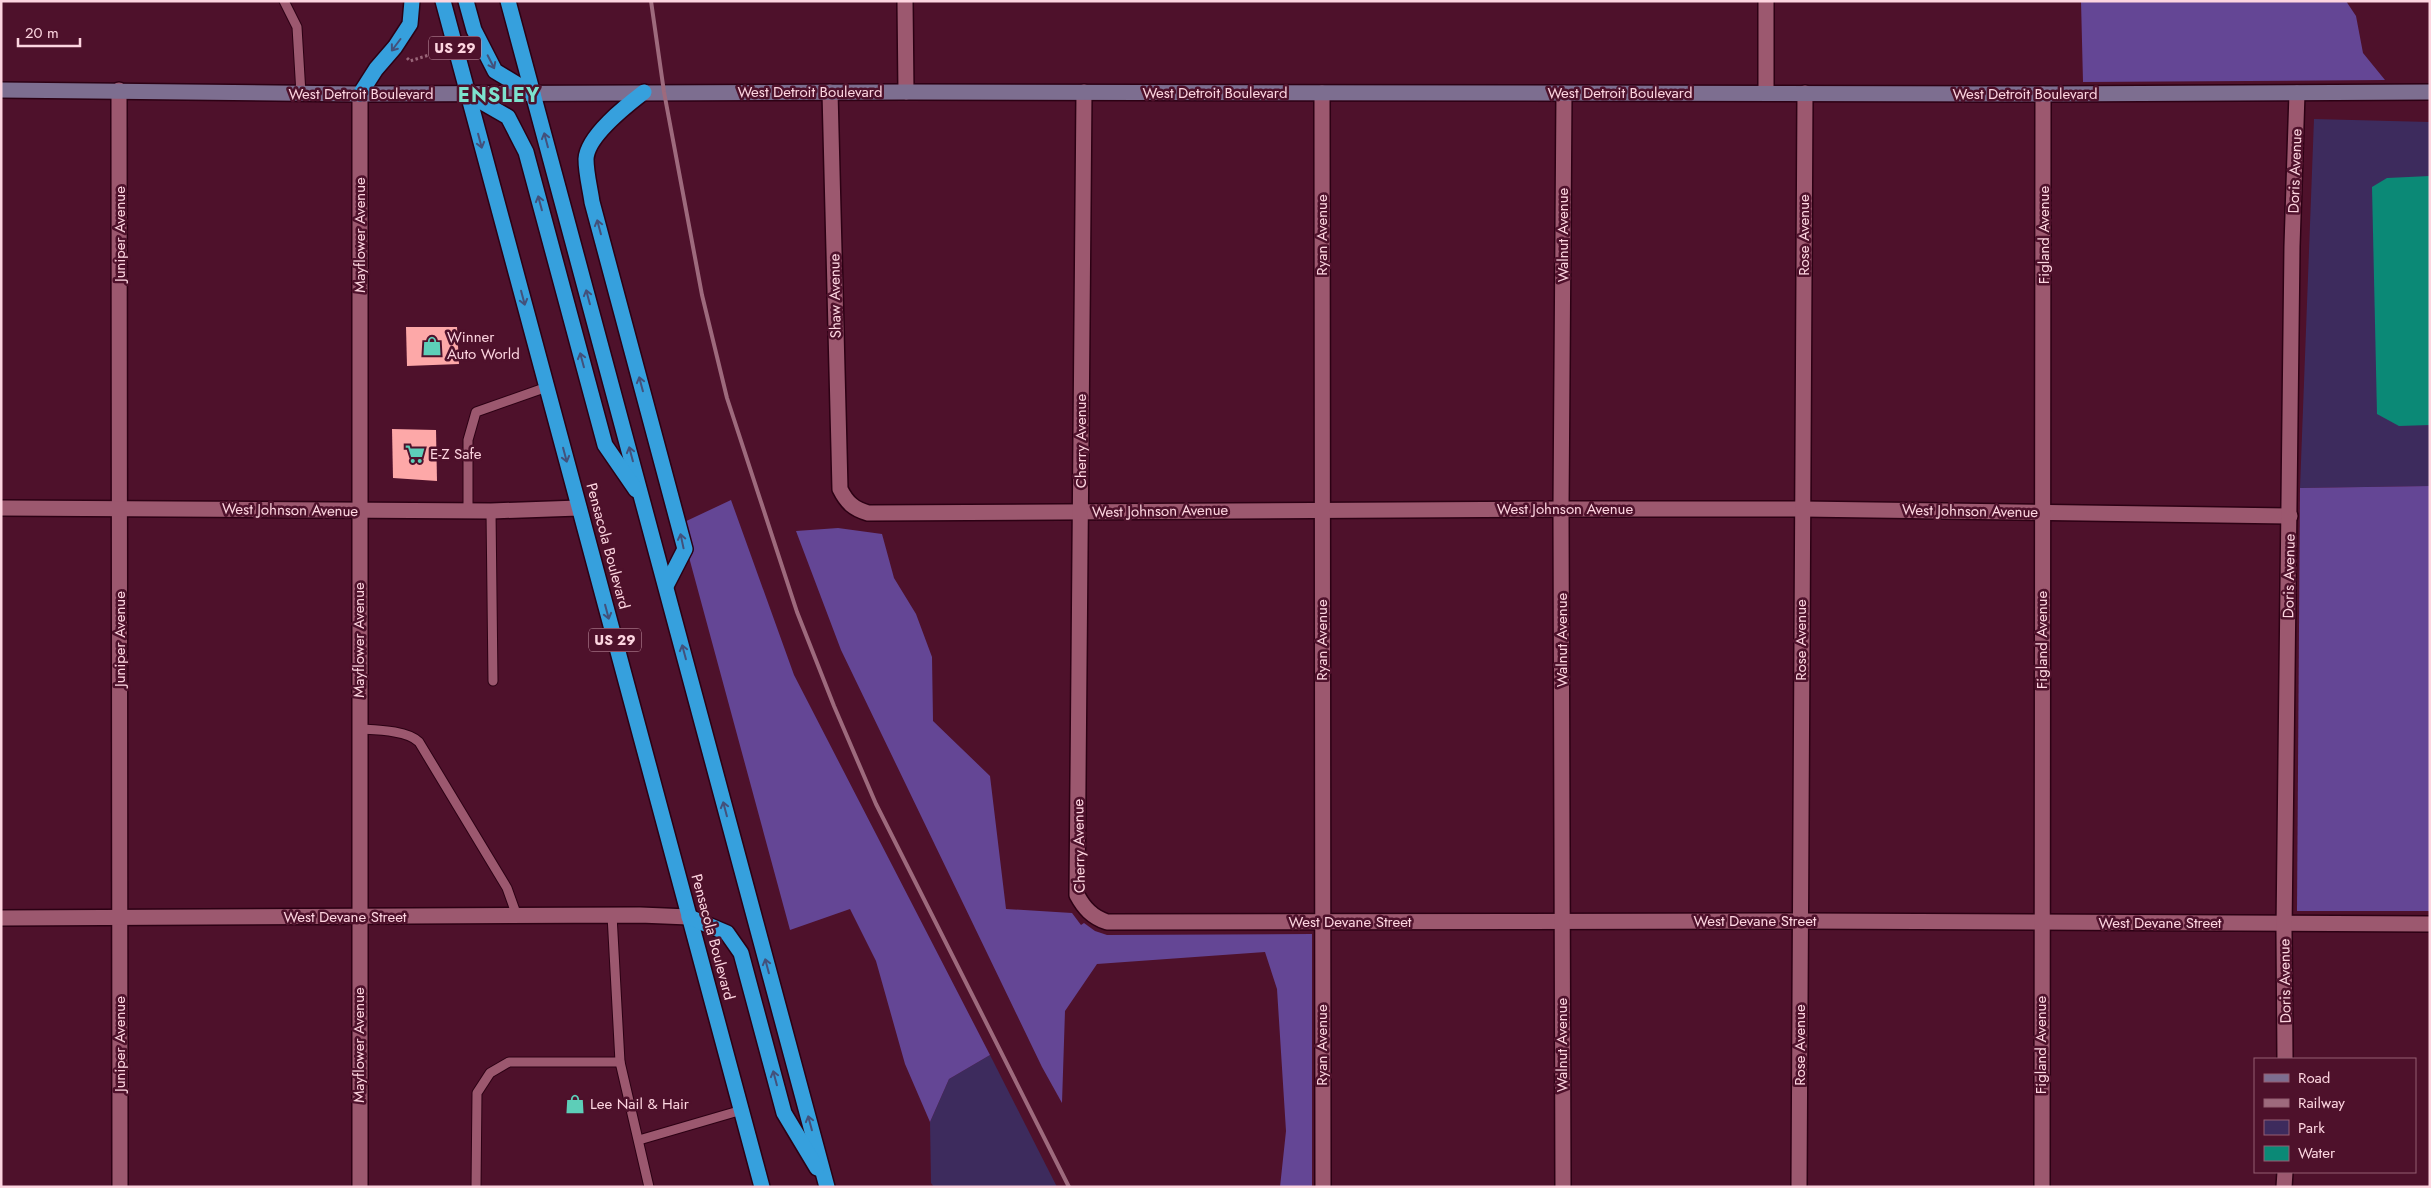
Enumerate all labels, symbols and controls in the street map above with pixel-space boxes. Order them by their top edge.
scale bar [18,15,80,47]
text: 20 m [25,22,59,44]
road number: US 29 [429,36,481,59]
one-way arrow [390,38,401,51]
one-way arrow [486,55,496,69]
district label: ENSLEY [458,81,540,110]
street label: West Detroit Boulevard [737,81,883,103]
street label: West Detroit Boulevard [1142,82,1288,104]
street label: West Detroit Boulevard [1547,82,1693,104]
street label: West Detroit Boulevard [288,83,434,105]
street label: West Detroit Boulevard [1952,83,2098,105]
street label: Doris Avenue [2283,128,2307,214]
one-way arrow [476,133,486,149]
one-way arrow [540,133,550,149]
street label: Mayflower Avenue [349,177,371,293]
street label: Juniper Avenue [109,186,131,284]
street label: Figland Avenue [2033,186,2055,284]
street label: Walnut Avenue [1552,187,1574,282]
street label: Ryan Avenue [1311,194,1333,276]
street label: Rose Avenue [1793,194,1815,276]
one-way arrow [535,196,544,212]
one-way arrow [594,220,603,236]
street label: Shaw Avenue [823,253,847,339]
one-way arrow [519,289,528,305]
one-way arrow [583,290,593,306]
place label: Winner Auto World [447,326,520,365]
shop icon: Winner Auto World [421,335,443,357]
one-way arrow [577,353,586,369]
one-way arrow [636,377,645,393]
street label: Cherry Avenue [1070,394,1092,488]
supermarket icon: E-Z Safe [404,443,426,465]
place label: E-Z Safe [430,443,482,465]
one-way arrow [561,446,571,462]
one-way arrow [626,447,635,463]
street label: Pensacola Boulevard [581,480,635,612]
street label: West Johnson Avenue [222,498,359,522]
street label: West Johnson Avenue [1497,498,1633,520]
street label: West Johnson Avenue [1092,499,1229,523]
street label: West Johnson Avenue [1902,499,2039,523]
street label: Doris Avenue [2277,533,2301,619]
one-way arrow [677,534,686,550]
street label: Mayflower Avenue [348,582,370,698]
street label: Juniper Avenue [109,591,131,689]
street label: Figland Avenue [2031,591,2053,689]
street label: Walnut Avenue [1551,592,1573,687]
street label: Ryan Avenue [1311,599,1333,681]
street label: Rose Avenue [1790,599,1812,681]
one-way arrow [603,603,613,619]
road number: US 29 [589,628,641,652]
one-way arrow [678,644,688,660]
street label: Cherry Avenue [1067,798,1091,893]
one-way arrow [720,801,730,817]
street label: Pensacola Boulevard [686,871,740,1003]
street label: West Devane Street [284,906,407,928]
street label: West Devane Street [1694,910,1817,932]
street label: West Devane Street [1289,911,1412,933]
street label: West Devane Street [2099,912,2222,934]
street label: Doris Avenue [2273,938,2297,1024]
one-way arrow [762,958,772,974]
street label: Mayflower Avenue [348,987,370,1103]
street label: Juniper Avenue [109,996,131,1094]
street label: Figland Avenue [2030,996,2052,1094]
street label: Walnut Avenue [1551,997,1573,1092]
street label: Ryan Avenue [1311,1004,1333,1086]
street label: Rose Avenue [1789,1004,1811,1086]
legend [2254,1058,2416,1173]
text: Road [2298,1067,2330,1089]
one-way arrow [770,1071,779,1087]
text: Railway [2298,1092,2345,1114]
shop icon: Lee Nail & Hair [564,1093,586,1115]
place label: Lee Nail & Hair [590,1093,690,1115]
one-way arrow [804,1115,814,1131]
text: Park [2298,1117,2325,1139]
text: Water [2298,1142,2336,1164]

